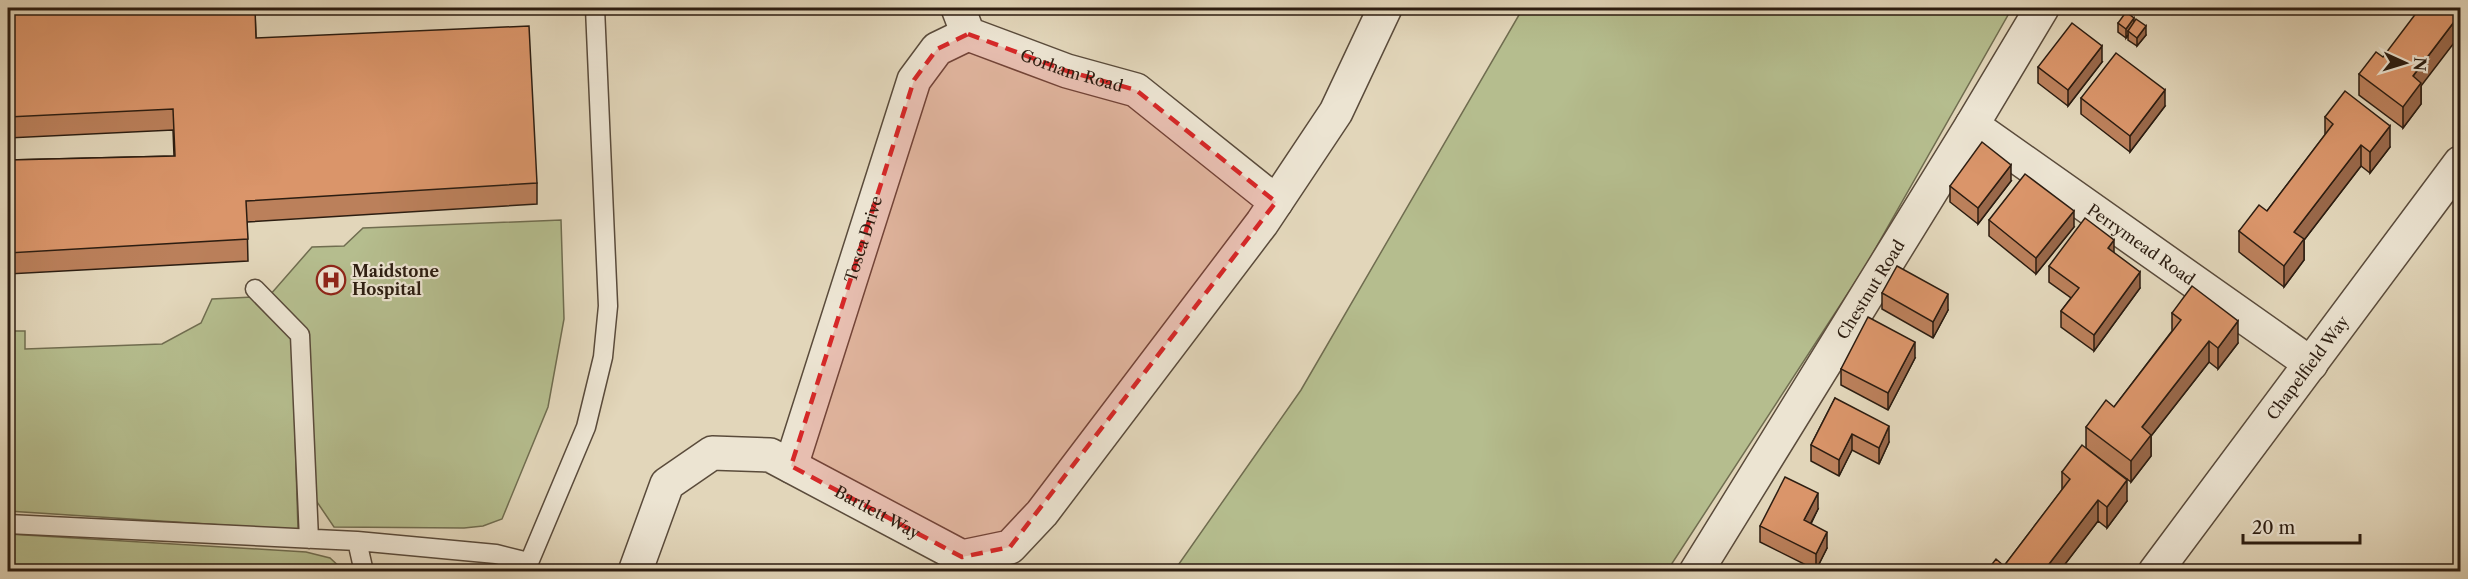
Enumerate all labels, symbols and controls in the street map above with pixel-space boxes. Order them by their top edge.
north arrow [2375,33,2435,93]
street label: Gorham Road [1018,45,1126,96]
text: N [2409,56,2430,72]
street label: Tosca Drive [840,193,886,285]
street label: Perrymead Road [2083,199,2199,289]
street label: Chestnut Road [1832,236,1909,343]
place label: Maidstone Hospital [352,261,439,299]
hospital icon: Maidstone Hospital [315,264,347,296]
street label: Chapelfield Way [2262,311,2353,424]
street label: Bartlett Way [831,481,925,543]
scale bar [2243,507,2360,545]
text: 20 m [2252,517,2296,539]

